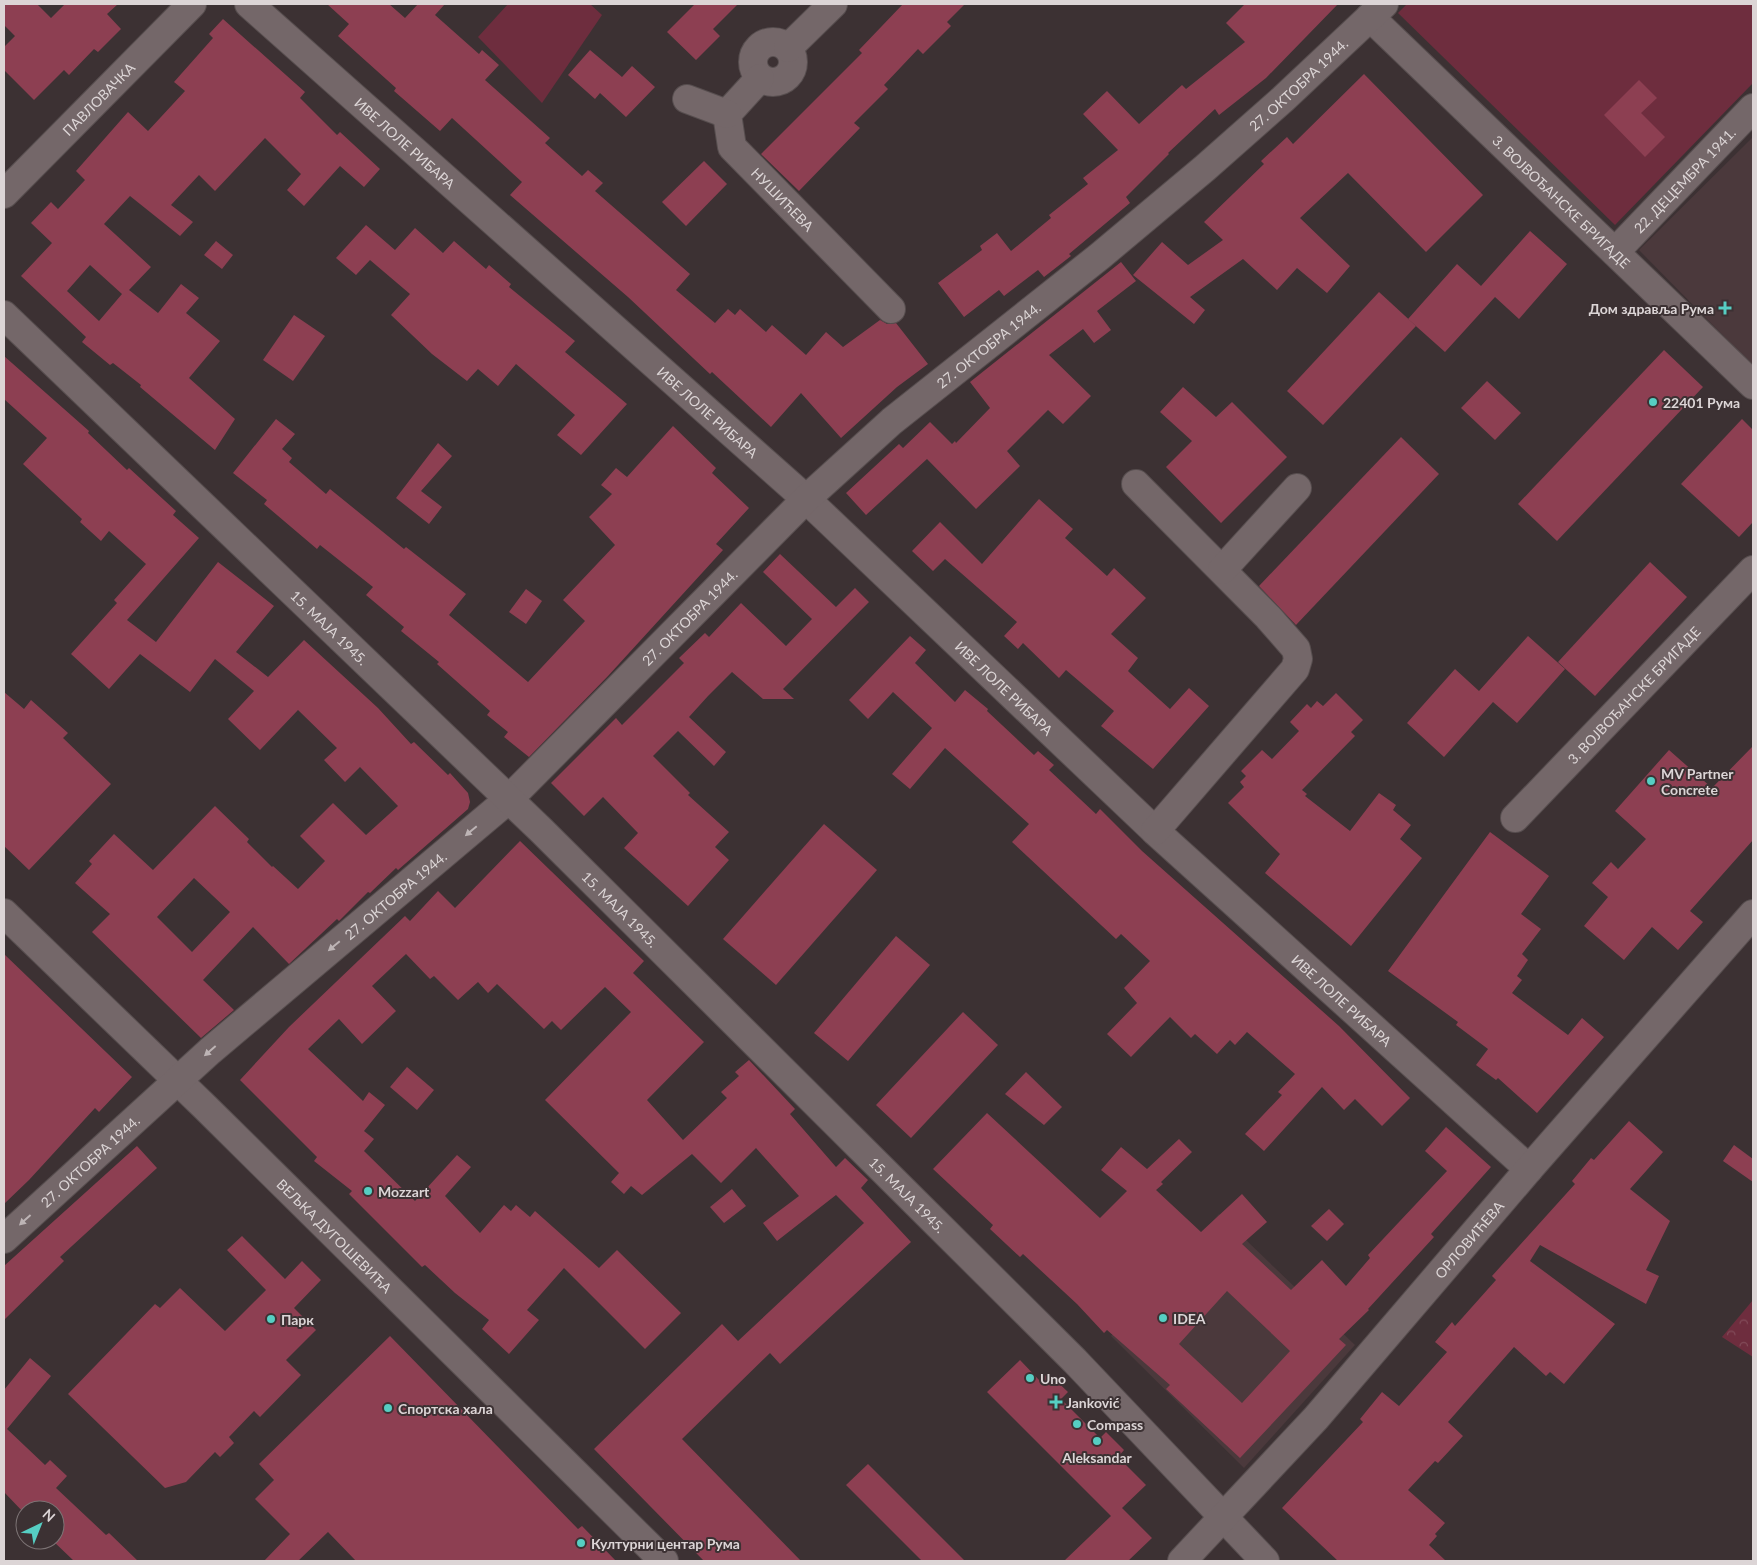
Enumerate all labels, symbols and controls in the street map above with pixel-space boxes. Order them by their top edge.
street label: 27. ОКТОБРА 1944. [1245,34,1351,134]
street label: ПАВЛОВАЧКА [58,58,138,139]
street label: ИВЕ ЛОЛЕ РИБАРА [351,94,459,192]
street label: 22. ДЕЦЕМБРА 1941. [1630,124,1739,236]
street label: 3. ВОЈВОЂАНСКЕ БРИГАДЕ [1489,131,1634,271]
street label: НУШИЋЕВА [748,164,818,235]
street label: 27. ОКТОБРА 1944. [933,298,1044,391]
place label: Дом здравља Рума [1589,300,1714,317]
marker: Дом здравља Рума [1718,301,1732,315]
street label: ИВЕ ЛОЛЕ РИБАРА [654,363,762,461]
place label: 22401 Рума [1663,394,1740,411]
marker: 22401 Рума [1647,396,1659,408]
street label: 27. ОКТОБРА 1944. [638,566,740,669]
street label: 15. МАЈА 1945. [287,586,372,668]
street label: 3. ВОЈВОЂАНСКЕ БРИГАДЕ [1563,622,1703,767]
street label: ИВЕ ЛОЛЕ РИБАРА [952,637,1057,739]
place label: MV Partner Concrete [1661,765,1734,798]
marker: MV Partner Concrete [1645,775,1657,787]
one-way arrow [465,825,478,836]
street label: 27. ОКТОБРА 1944. [341,847,450,943]
street label: 15. МАЈА 1945. [579,868,662,950]
one-way arrow [327,941,340,952]
street label: ИВЕ ЛОЛЕ РИБАРА [1289,951,1396,1050]
one-way arrow [203,1046,216,1057]
street label: 27. ОКТОБРА 1944. [37,1111,143,1210]
street label: 15. МАЈА 1945. [866,1153,949,1236]
street label: ВЕЉКА ДУГОШЕВИЋА [274,1175,396,1296]
place label: Mozzart [378,1183,430,1200]
marker: Mozzart [362,1185,374,1197]
street label: ОРЛОВИЋЕВА [1431,1197,1507,1282]
one-way arrow [19,1214,31,1226]
place label: IDEA [1173,1310,1206,1327]
place label: Парк [281,1311,314,1328]
marker: IDEA [1157,1312,1169,1324]
marker: Парк [265,1313,277,1325]
place label: Uno [1040,1370,1066,1387]
marker: Uno [1024,1372,1036,1384]
place label: Janković [1066,1394,1120,1411]
marker: Janković [1050,1396,1062,1408]
place label: Спортска хала [398,1400,493,1417]
marker: Спортска хала [382,1402,394,1414]
place label: Compass [1087,1416,1143,1433]
marker: Compass [1071,1418,1083,1430]
marker: Aleksandar [1091,1435,1103,1447]
place label: Aleksandar [1061,1449,1133,1466]
north arrow [15,1500,65,1550]
text: N [39,1505,59,1525]
place label: Културни центар Рума [591,1535,740,1552]
marker: Културни центар Рума [575,1537,587,1549]

